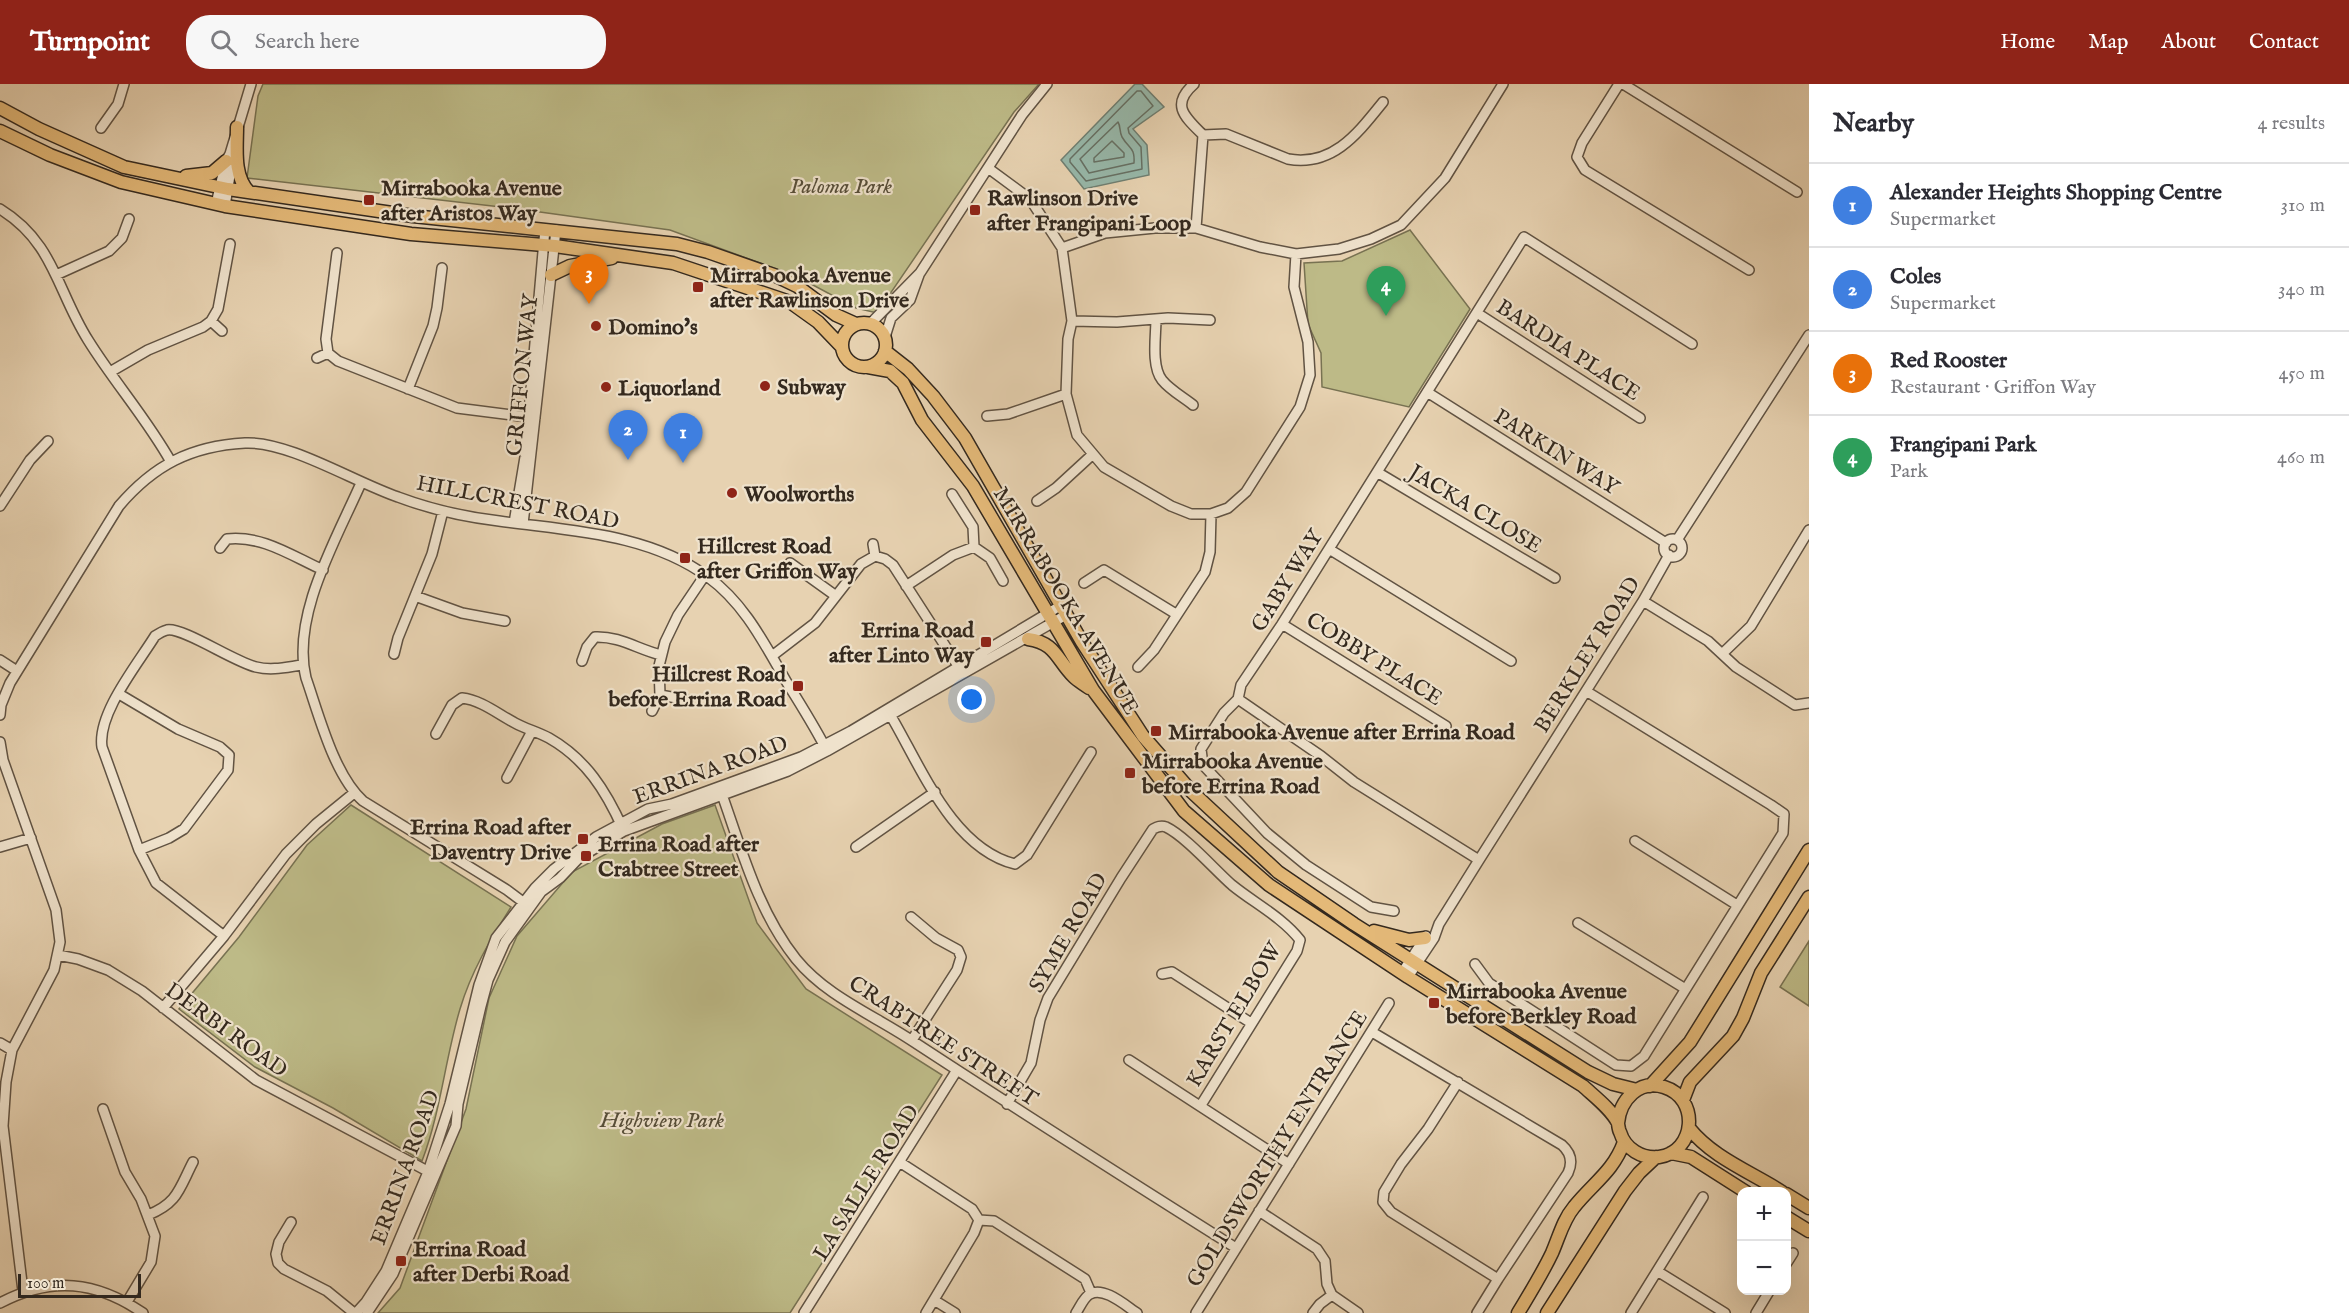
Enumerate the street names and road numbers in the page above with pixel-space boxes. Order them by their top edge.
street label: GRIFFON WAY [501,292,546,458]
street label: BARDIA PLACE [1490,294,1645,408]
street label: PARKIN WAY [1488,403,1625,503]
street label: JACKA CLOSE [1401,457,1547,560]
street label: HILLCREST ROAD [414,470,621,536]
street label: MIRRABOOKA AVENUE [986,482,1145,720]
street label: GABY WAY [1245,524,1331,637]
street label: BERKLEY ROAD [1528,572,1647,739]
street label: COBBY PLACE [1300,607,1447,713]
street label: ERRINA ROAD [629,730,792,812]
street label: SYME ROAD [1023,868,1114,998]
street label: KARST ELBOW [1180,937,1289,1093]
street label: CRABTREE STREET [843,970,1043,1113]
street label: DERBI ROAD [159,977,293,1084]
street label: GOLDSWORTHY ENTRANCE [1181,1005,1375,1293]
street label: ERRINA ROAD [365,1086,447,1249]
street label: LA SALLE ROAD [807,1100,926,1267]

